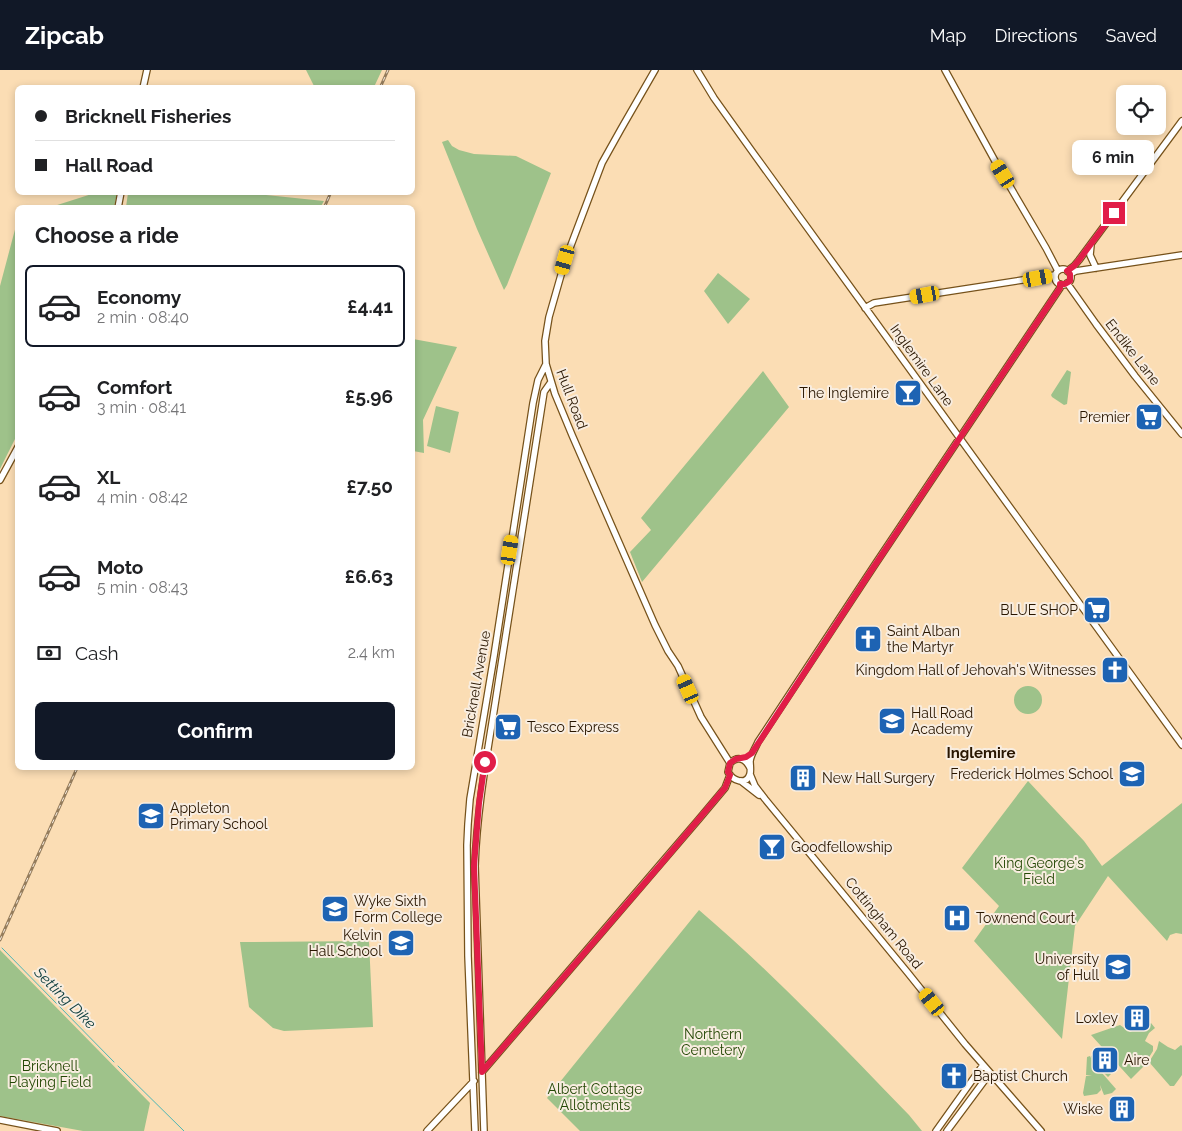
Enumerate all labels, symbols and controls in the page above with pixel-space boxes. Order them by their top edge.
text: Zipcab [25,21,104,50]
text: Map [930,25,966,46]
text: Directions [994,25,1078,46]
text: Saved [1106,25,1157,46]
map controls [1116,85,1166,135]
button: locate [1116,85,1166,135]
text: Bricknell Fisheries [65,105,231,127]
callout: 6 min [1073,140,1155,176]
text: 6 min [1092,148,1134,167]
text: Hall Road [65,154,153,176]
car [988,157,1017,191]
route end [1103,202,1125,224]
text: Choose a ride [35,222,179,248]
car [553,244,576,276]
car [1021,268,1054,288]
icon: car [37,284,82,329]
car [908,285,941,305]
text: Economy [97,286,181,308]
text: £4.41 [347,295,393,317]
text: 2 min · 08:40 [97,308,189,327]
street label: Endike Lane [1102,316,1164,388]
street label: Inglemire Lane [887,321,957,409]
street label: Hull Road [553,367,591,431]
icon: car [37,374,82,419]
text: Comfort [97,376,172,398]
bar icon: The Inglemire [893,378,923,408]
text: £5.96 [345,385,393,407]
place label: The Inglemire [799,385,889,401]
text: 3 min · 08:41 [97,398,186,417]
supermarket icon: Premier [1134,402,1164,432]
place label: Premier [1079,409,1130,425]
icon: car [37,464,82,509]
text: XL [97,466,120,488]
text: £7.50 [347,475,393,497]
text: 4 min · 08:42 [97,488,188,507]
car [500,534,519,566]
icon: car [37,554,82,599]
text: Moto [97,556,143,578]
text: £6.63 [345,565,393,587]
text: 5 min · 08:43 [97,578,188,597]
supermarket icon: BLUE SHOP [1082,595,1112,625]
place label: BLUE SHOP [1000,602,1078,618]
place label: Saint Alban the Martyr [887,623,960,655]
church icon: Saint Alban the Martyr [853,624,883,654]
street label: Bricknell Avenue [459,629,493,739]
icon: cash [35,639,63,667]
text: Cash [75,642,119,664]
text: 2.4 km [348,643,395,662]
church icon: Kingdom Hall of Jehovah's Witnesses [1100,655,1130,685]
place label: Kingdom Hall of Jehovah's Witnesses [856,662,1096,678]
car [675,672,700,706]
button: Confirm [35,702,395,760]
place label: Hall Road Academy [911,705,973,737]
school or university icon: Hall Road Academy [877,706,907,736]
supermarket icon: Tesco Express [493,712,523,742]
place label: Tesco Express [527,719,619,735]
district label: Inglemire [946,744,1016,762]
route start [474,751,496,773]
school or university icon: Frederick Holmes School [1117,759,1147,789]
building icon: New Hall Surgery [788,763,818,793]
place label: Frederick Holmes School [950,766,1113,782]
place label: New Hall Surgery [822,770,935,786]
place label: Appleton Primary School [170,800,268,832]
school or university icon: Appleton Primary School [136,801,166,831]
bar icon: Goodfellowship [757,832,787,862]
place label: Goodfellowship [791,839,893,855]
park label: King George's Field [994,855,1084,887]
street label: Cottingham Road [842,874,926,972]
place label: Wyke Sixth Form College [354,893,442,925]
school or university icon: Wyke Sixth Form College [320,894,350,924]
hospital icon: Townend Court [942,903,972,933]
place label: Townend Court [976,910,1075,926]
place label: Kelvin Hall School [309,927,382,959]
school or university icon: Kelvin Hall School [386,928,416,958]
place label: University of Hull [1035,951,1099,983]
school or university icon: University of Hull [1103,952,1133,982]
water label: Setting Dike [30,963,100,1033]
car [916,986,947,1018]
building icon: Loxley [1122,1003,1152,1033]
place label: Loxley [1076,1010,1118,1026]
park label: Northern Cemetery [681,1026,745,1058]
building icon: Aire [1090,1045,1120,1075]
place label: Aire [1124,1052,1149,1068]
park label: Bricknell Playing Field [9,1058,91,1090]
church icon: Baptist Church [939,1061,969,1091]
place label: Baptist Church [973,1068,1068,1084]
park label: Albert Cottage Allotments [547,1081,643,1113]
building icon: Wiske [1107,1094,1137,1124]
place label: Wiske [1063,1101,1103,1117]

